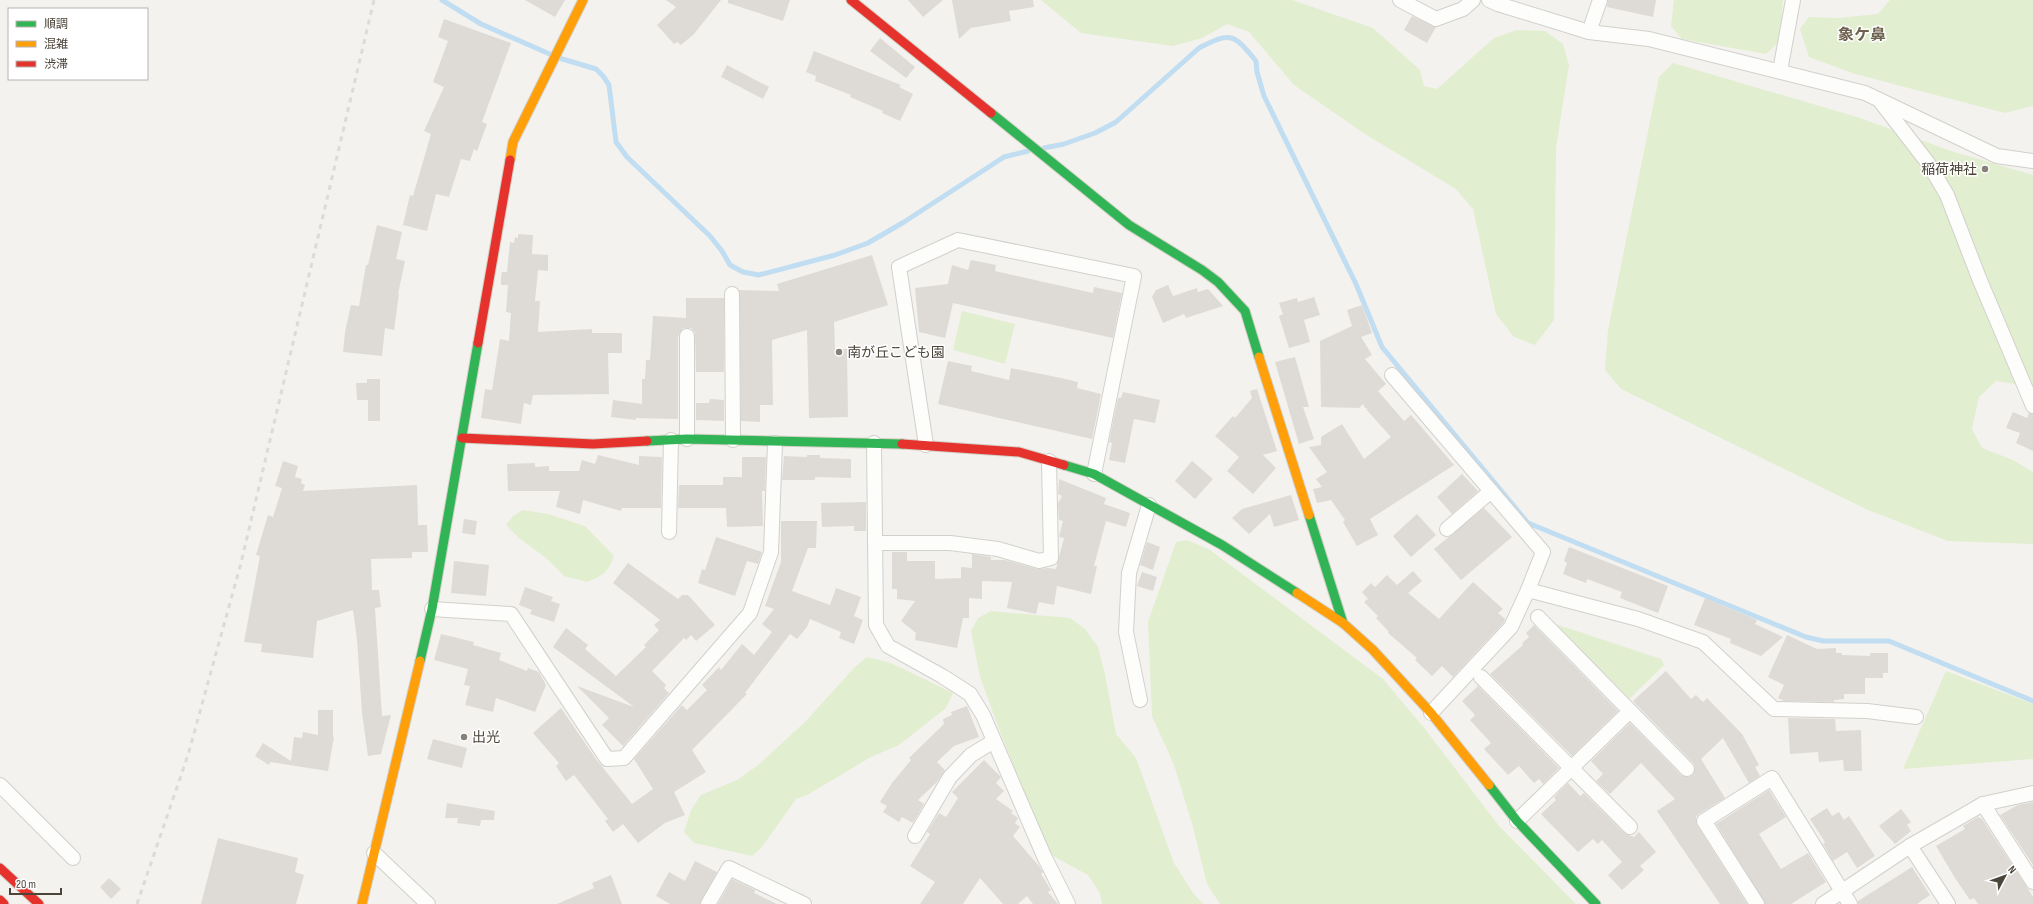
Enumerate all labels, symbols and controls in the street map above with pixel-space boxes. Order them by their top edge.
legend [8,8,148,80]
text: 順調 [44,17,68,32]
district label: 象ケ鼻 [1838,26,1886,45]
text: 混雑 [44,37,68,52]
text: 渋滞 [44,57,68,72]
place label: 稲荷神社 [1921,161,1977,178]
marker: 稲荷神社 [1980,164,1990,174]
place label: 南が丘こども園 [847,344,945,361]
marker: 南が丘こども園 [834,347,844,357]
place label: 出光 [472,729,500,746]
marker: 出光 [459,732,469,742]
north arrow [1985,856,2025,896]
text: N [2005,863,2019,876]
scale bar [10,870,61,896]
text: 20 m [16,877,36,892]

